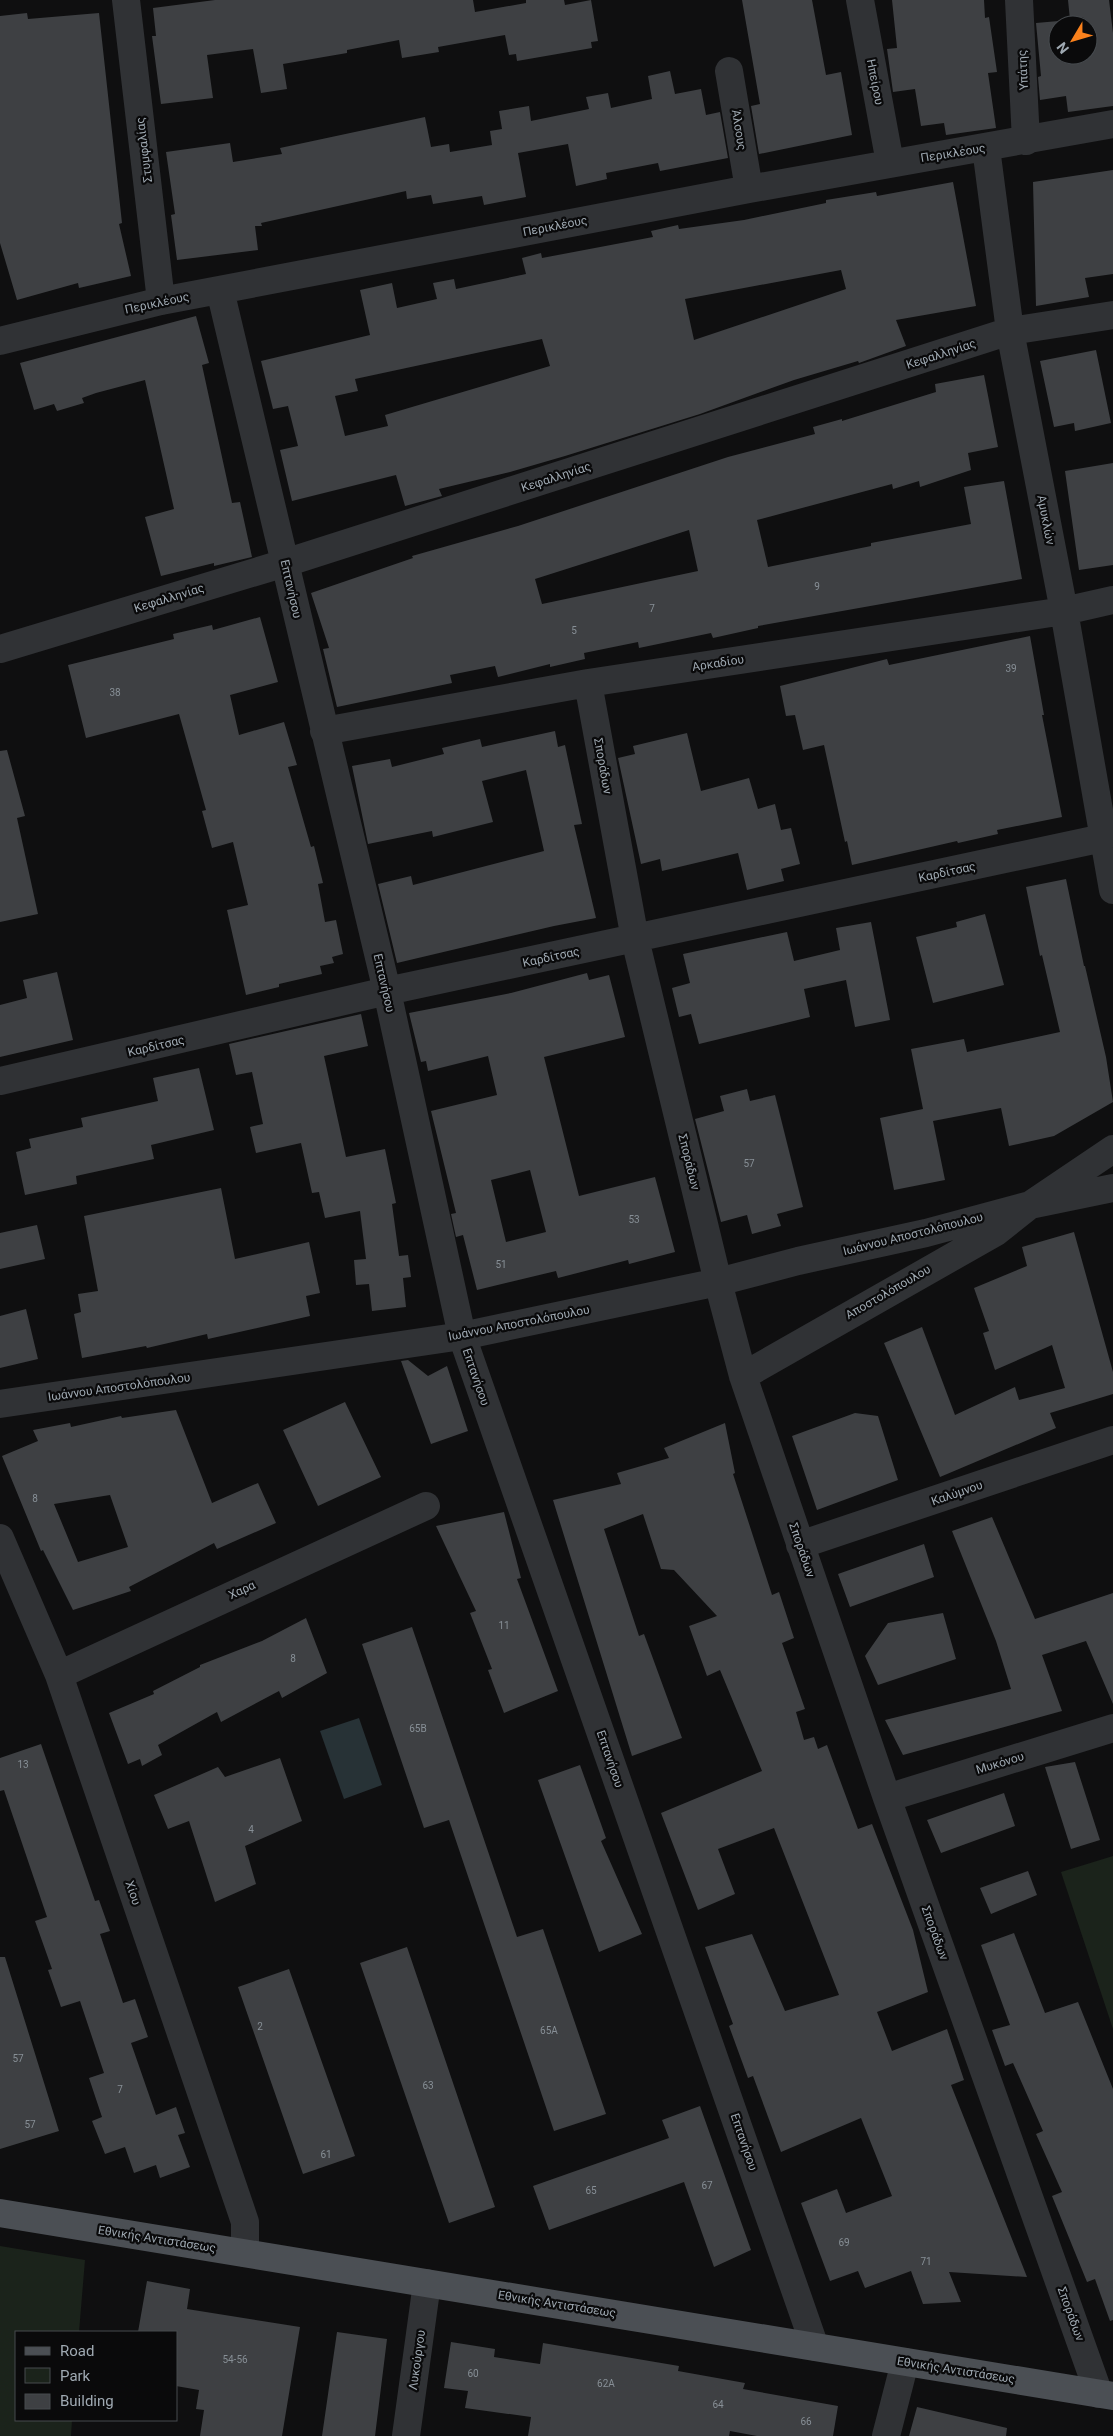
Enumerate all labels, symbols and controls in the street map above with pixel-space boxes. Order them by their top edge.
north arrow [1048,15,1098,65]
text: N [1053,39,1072,57]
street label: Υπάτης [1015,49,1031,91]
street label: Ηπείρου [864,58,886,106]
street label: Άλσους [729,109,749,151]
street label: Στυμφαλίας [133,117,155,183]
street label: Περικλέους [920,141,986,165]
street label: Περικλέους [522,213,588,239]
street label: Περικλέους [124,289,190,317]
street label: Κεφαλληνίας [904,336,978,372]
street label: Κεφαλληνίας [519,459,593,495]
street label: Αμυκλών [1034,494,1058,546]
street label: Επτανήσου [277,558,305,620]
street label: Κεφαλληνίας [132,581,206,615]
house number: 9 [814,581,820,592]
house number: 7 [649,603,655,614]
house number: 5 [571,625,577,636]
street label: Αρκαδίου [691,652,745,674]
house number: 39 [1005,663,1017,674]
house number: 38 [109,687,121,698]
street label: Σποράδων [591,737,615,795]
street label: Καρδίτσας [917,859,977,885]
street label: Καρδίτσας [521,944,581,970]
street label: Επτανήσου [370,952,398,1014]
street label: Καρδίτσας [126,1033,186,1059]
street label: Σποράδων [675,1133,703,1191]
house number: 57 [743,1158,755,1169]
street label: Ιωάννου Αποστολόπουλου [842,1210,984,1258]
house number: 53 [628,1214,640,1225]
house number: 51 [495,1259,507,1270]
street label: Αποστολόπουλου [843,1262,933,1322]
street label: Ιωάννου Αποστολόπουλου [447,1302,591,1344]
street label: Επτανήσου [460,1347,492,1407]
street label: Ιωάννου Αποστολόπουλου [47,1370,191,1404]
street label: Καλύμνου [930,1478,984,1508]
house number: 8 [32,1493,38,1504]
street label: Σποράδων [786,1521,818,1579]
street label: Χαρα [226,1578,258,1602]
house number: 11 [498,1620,510,1631]
house number: 8 [290,1653,296,1664]
house number: 65Β [409,1723,427,1734]
street label: Επτανήσου [594,1729,626,1789]
street label: Μυκόνου [974,1749,1026,1777]
house number: 13 [17,1759,29,1770]
house number: 4 [248,1824,254,1835]
street label: Χίου [122,1879,144,1907]
street label: Σποράδων [919,1904,951,1962]
house number: 2 [257,2021,263,2032]
house number: 65Α [540,2025,558,2036]
house number: 57 [12,2053,24,2064]
house number: 63 [422,2080,434,2091]
house number: 7 [117,2084,123,2095]
street label: Επτανήσου [728,2112,760,2172]
house number: 57 [24,2119,36,2130]
house number: 61 [320,2149,332,2160]
house number: 67 [701,2180,713,2191]
house number: 65 [585,2185,597,2196]
street label: Εθνικής Αντιστάσεως [97,2223,217,2255]
house number: 69 [838,2237,850,2248]
house number: 71 [920,2256,932,2267]
street label: Σποράδων [1055,2285,1087,2343]
street label: Εθνικής Αντιστάσεως [497,2288,617,2320]
street label: Λυκούργου [406,2329,428,2391]
legend [15,2331,178,2421]
text: Road [60,2342,94,2360]
house number: 54-56 [222,2354,248,2365]
street label: Εθνικής Αντιστάσεως [896,2354,1016,2386]
text: Park [60,2367,91,2385]
house number: 60 [467,2368,479,2379]
house number: 62A [597,2378,615,2389]
text: Building [60,2392,114,2410]
house number: 64 [712,2399,724,2410]
house number: 66 [800,2416,812,2427]

